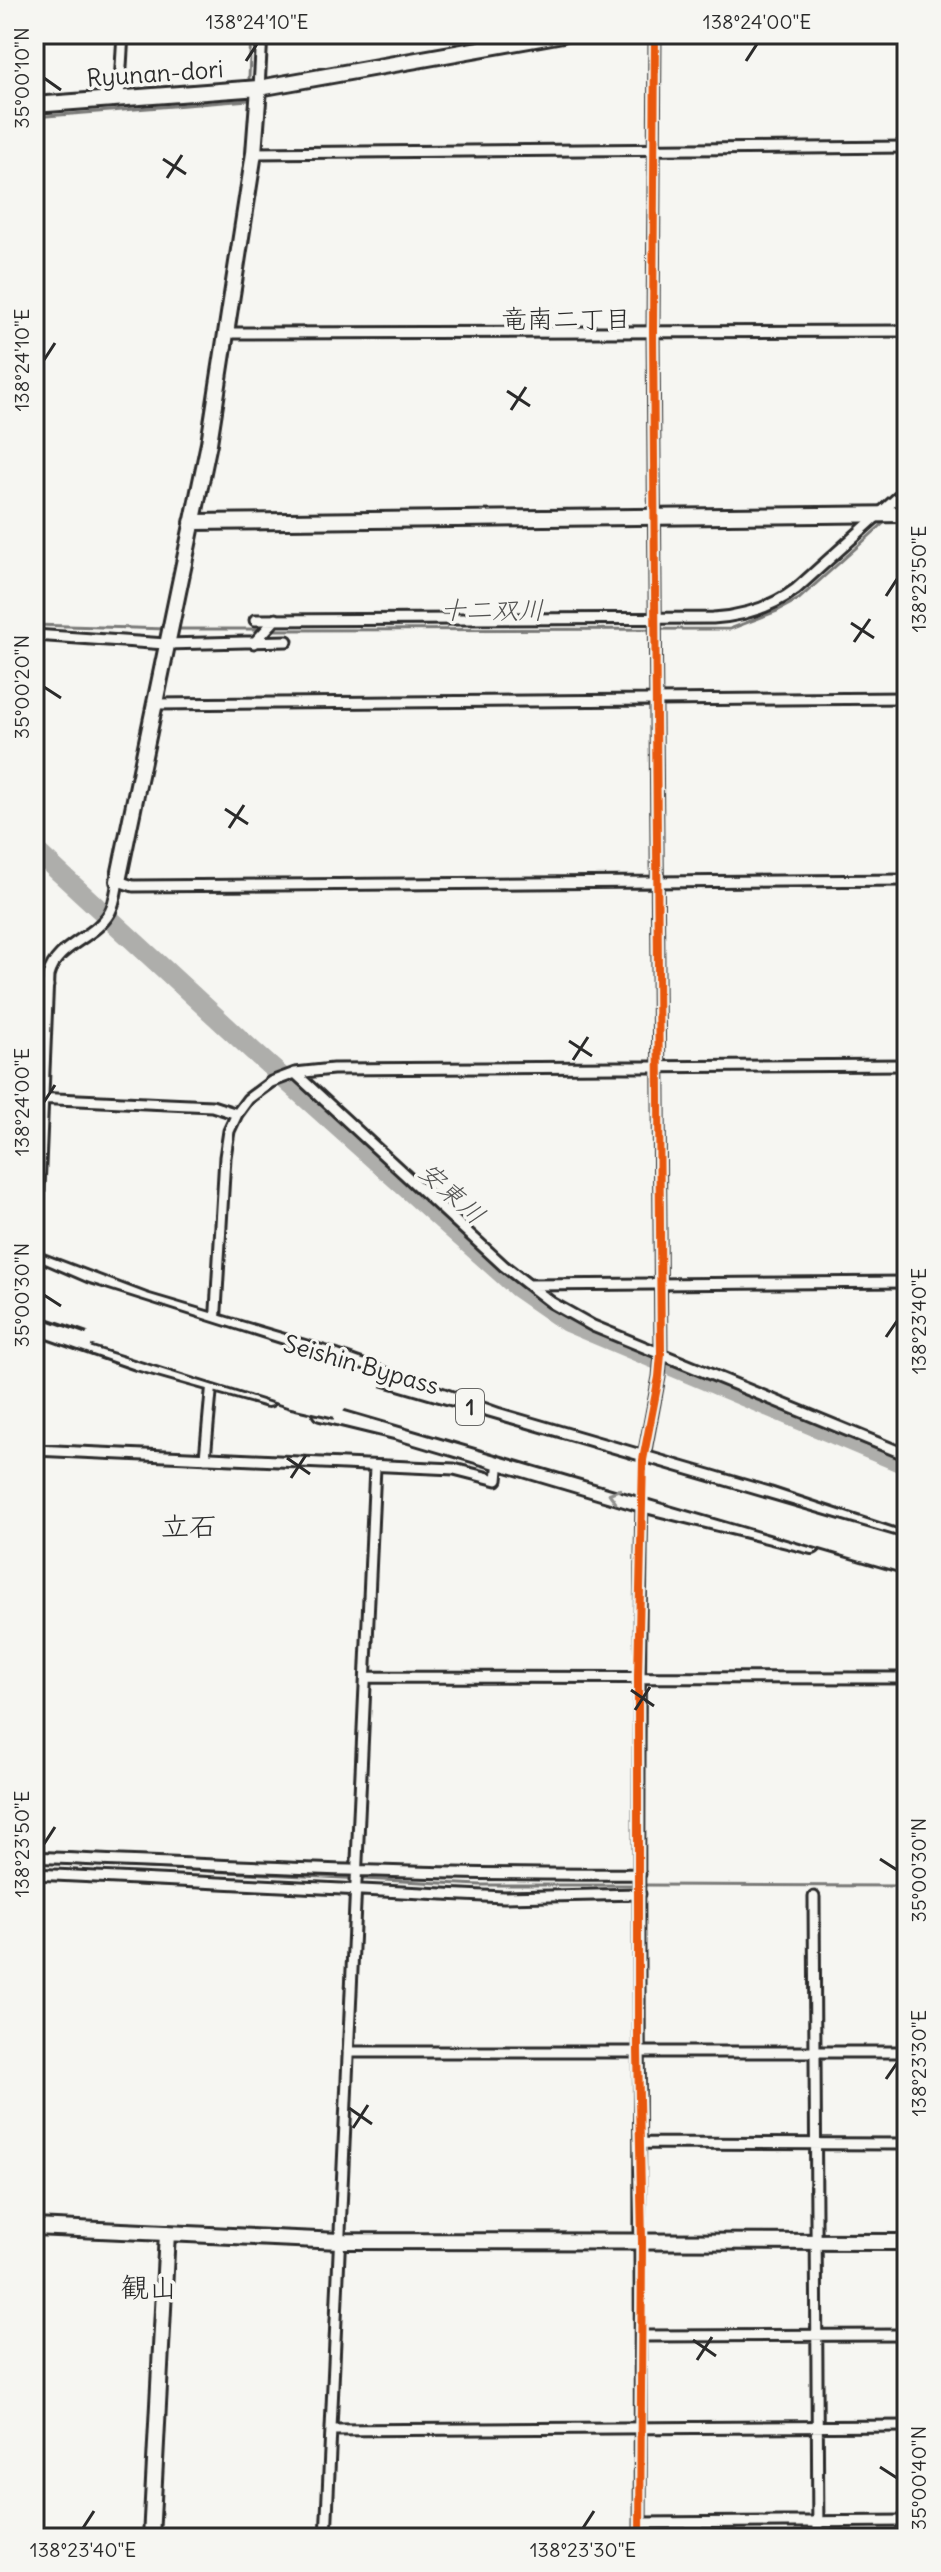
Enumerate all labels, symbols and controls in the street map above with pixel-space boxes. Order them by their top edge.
text: 138°24'10"E [205,9,309,34]
text: 138°24'00"E [703,9,811,34]
text: 35°00'10"N [9,27,34,129]
street label: Ryunan-dori [86,53,224,93]
district label: 竜南二丁目 [501,302,631,335]
text: 138°24'10"E [9,308,34,412]
text: 138°23'50"E [906,526,931,632]
water label: 十二双川 [440,593,544,626]
text: 35°00'20"N [9,635,34,739]
text: 138°24'00"E [9,1048,34,1156]
water label: 安東川 [412,1154,492,1231]
text: 35°00'30"N [9,1243,34,1347]
text: 138°23'40"E [906,1268,931,1374]
street label: Seishin Bypass [280,1328,442,1401]
road number: 1 [456,1389,484,1425]
one-way arrow [608,1488,622,1504]
district label: 立石 [161,1508,217,1544]
text: 138°23'50"E [9,1791,34,1897]
text: 35°00'30"N [906,1818,931,1922]
text: 138°23'30"E [906,2010,931,2116]
district label: 観山 [121,2269,177,2305]
text: 35°00'40"N [906,2426,931,2530]
text: 138°23'40"E [30,2537,136,2562]
text: 138°23'30"E [530,2537,636,2562]

